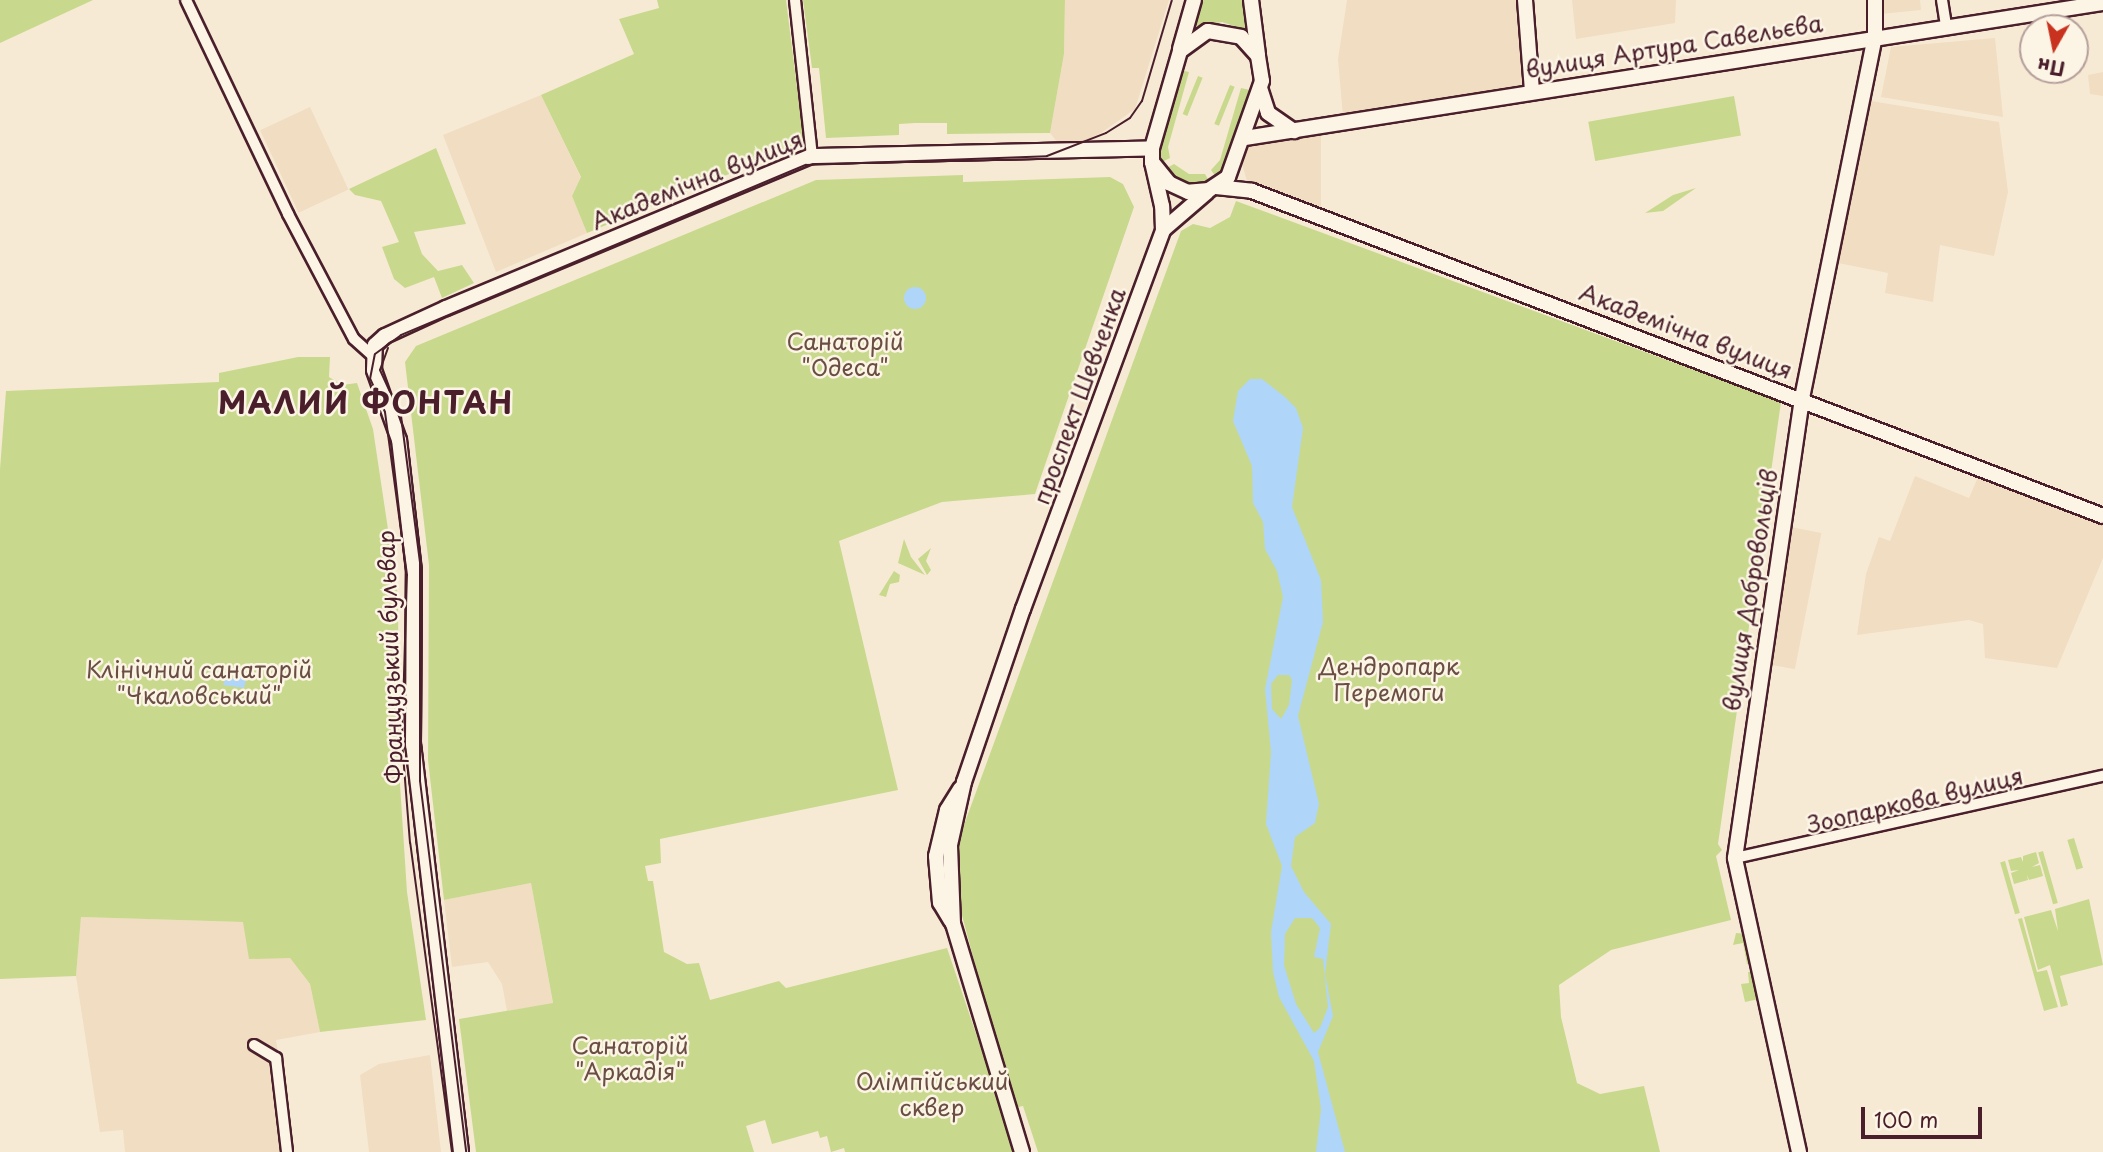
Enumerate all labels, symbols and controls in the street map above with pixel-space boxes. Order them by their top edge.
street label: вулиця Артура Савельєва [1523,9,1825,83]
north arrow [2019,14,2089,84]
text: Пн [2035,52,2067,84]
street label: Академічна вулиця [586,125,808,235]
street label: Академічна вулиця [1575,277,1797,385]
street label: проспект Шевченка [1027,283,1131,509]
park label: Санаторій "Одеса" [787,327,903,381]
district label: МАЛИЙ ФОНТАН [221,384,511,420]
street label: вулиця Добровольців [1717,467,1783,713]
street label: Французький бульвар [372,530,408,784]
park label: Дендропарк Перемоги [1319,652,1459,706]
park label: Клінічний санаторій "Чкаловський" [85,655,313,709]
street label: Зоопаркова вулиця [1804,762,2026,838]
park label: Санаторій "Аркадія" [572,1031,688,1085]
park label: Олімпійський сквер [856,1067,1008,1121]
scale bar [1865,1092,1986,1136]
text: 100 m [1874,1103,1938,1135]

